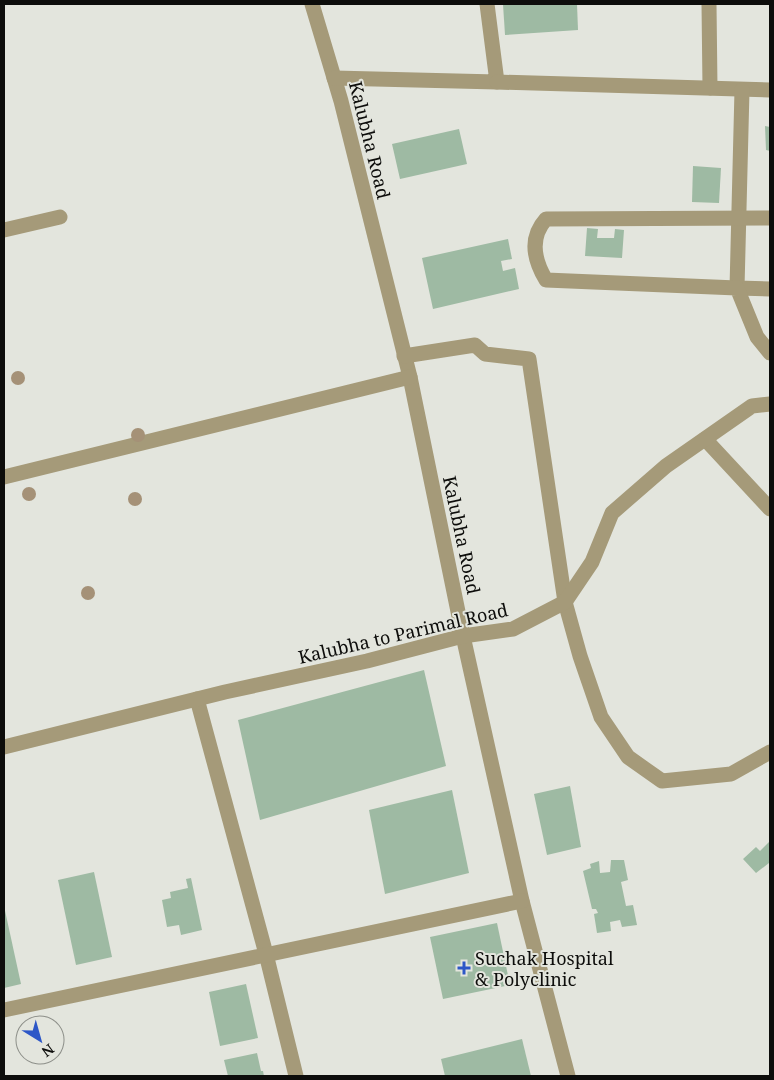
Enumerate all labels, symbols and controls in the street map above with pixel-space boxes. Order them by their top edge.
street label: Kalubha Road [344,79,396,201]
street label: Kalubha Road [438,474,486,596]
street label: Kalubha to Parimal Road [296,597,510,669]
place label: Suchak Hospital & Polyclinic [475,946,614,991]
marker: Suchak Hospital & Polyclinic [457,961,471,975]
north arrow [15,1015,65,1065]
text: N [38,1040,58,1062]

